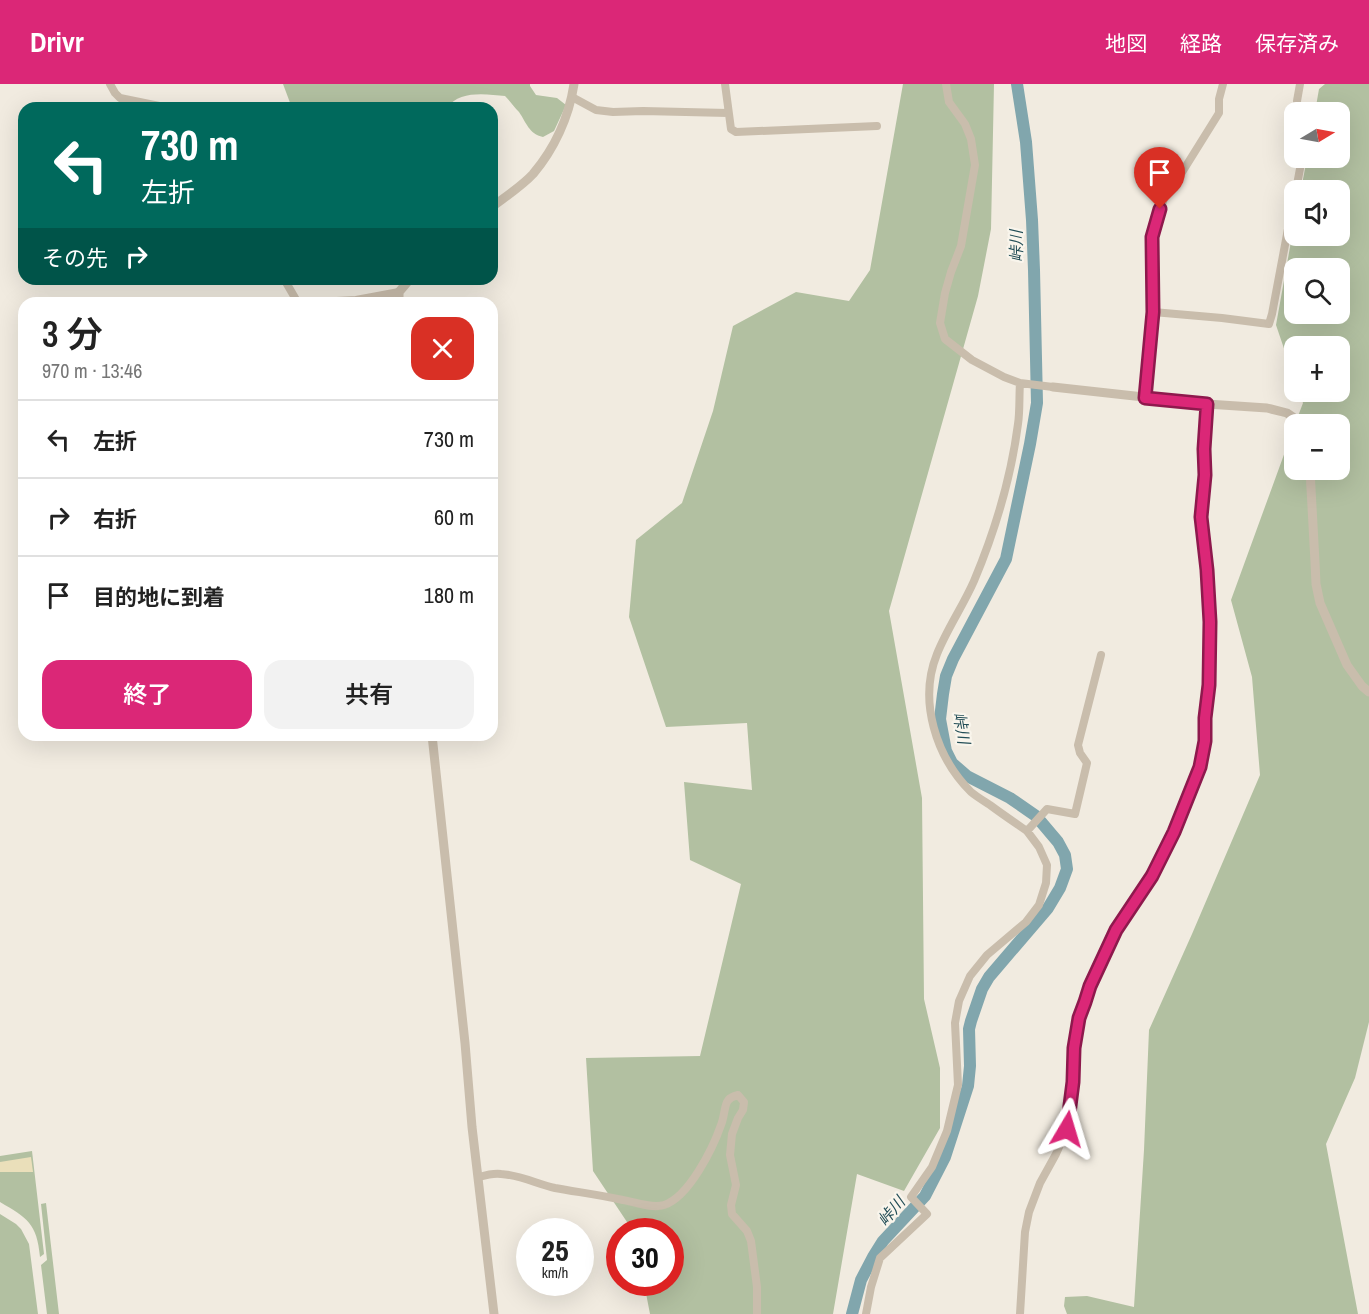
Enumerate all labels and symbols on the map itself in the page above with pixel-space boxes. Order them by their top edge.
north arrow [1284,102,1350,168]
pin [1134,147,1185,209]
water label: 峠川 [1005,228,1027,262]
water label: 峠川 [948,710,976,748]
position arrow [1035,1097,1099,1161]
water label: 峠川 [872,1190,911,1230]
speed limit sign: 30 [606,1218,684,1296]

